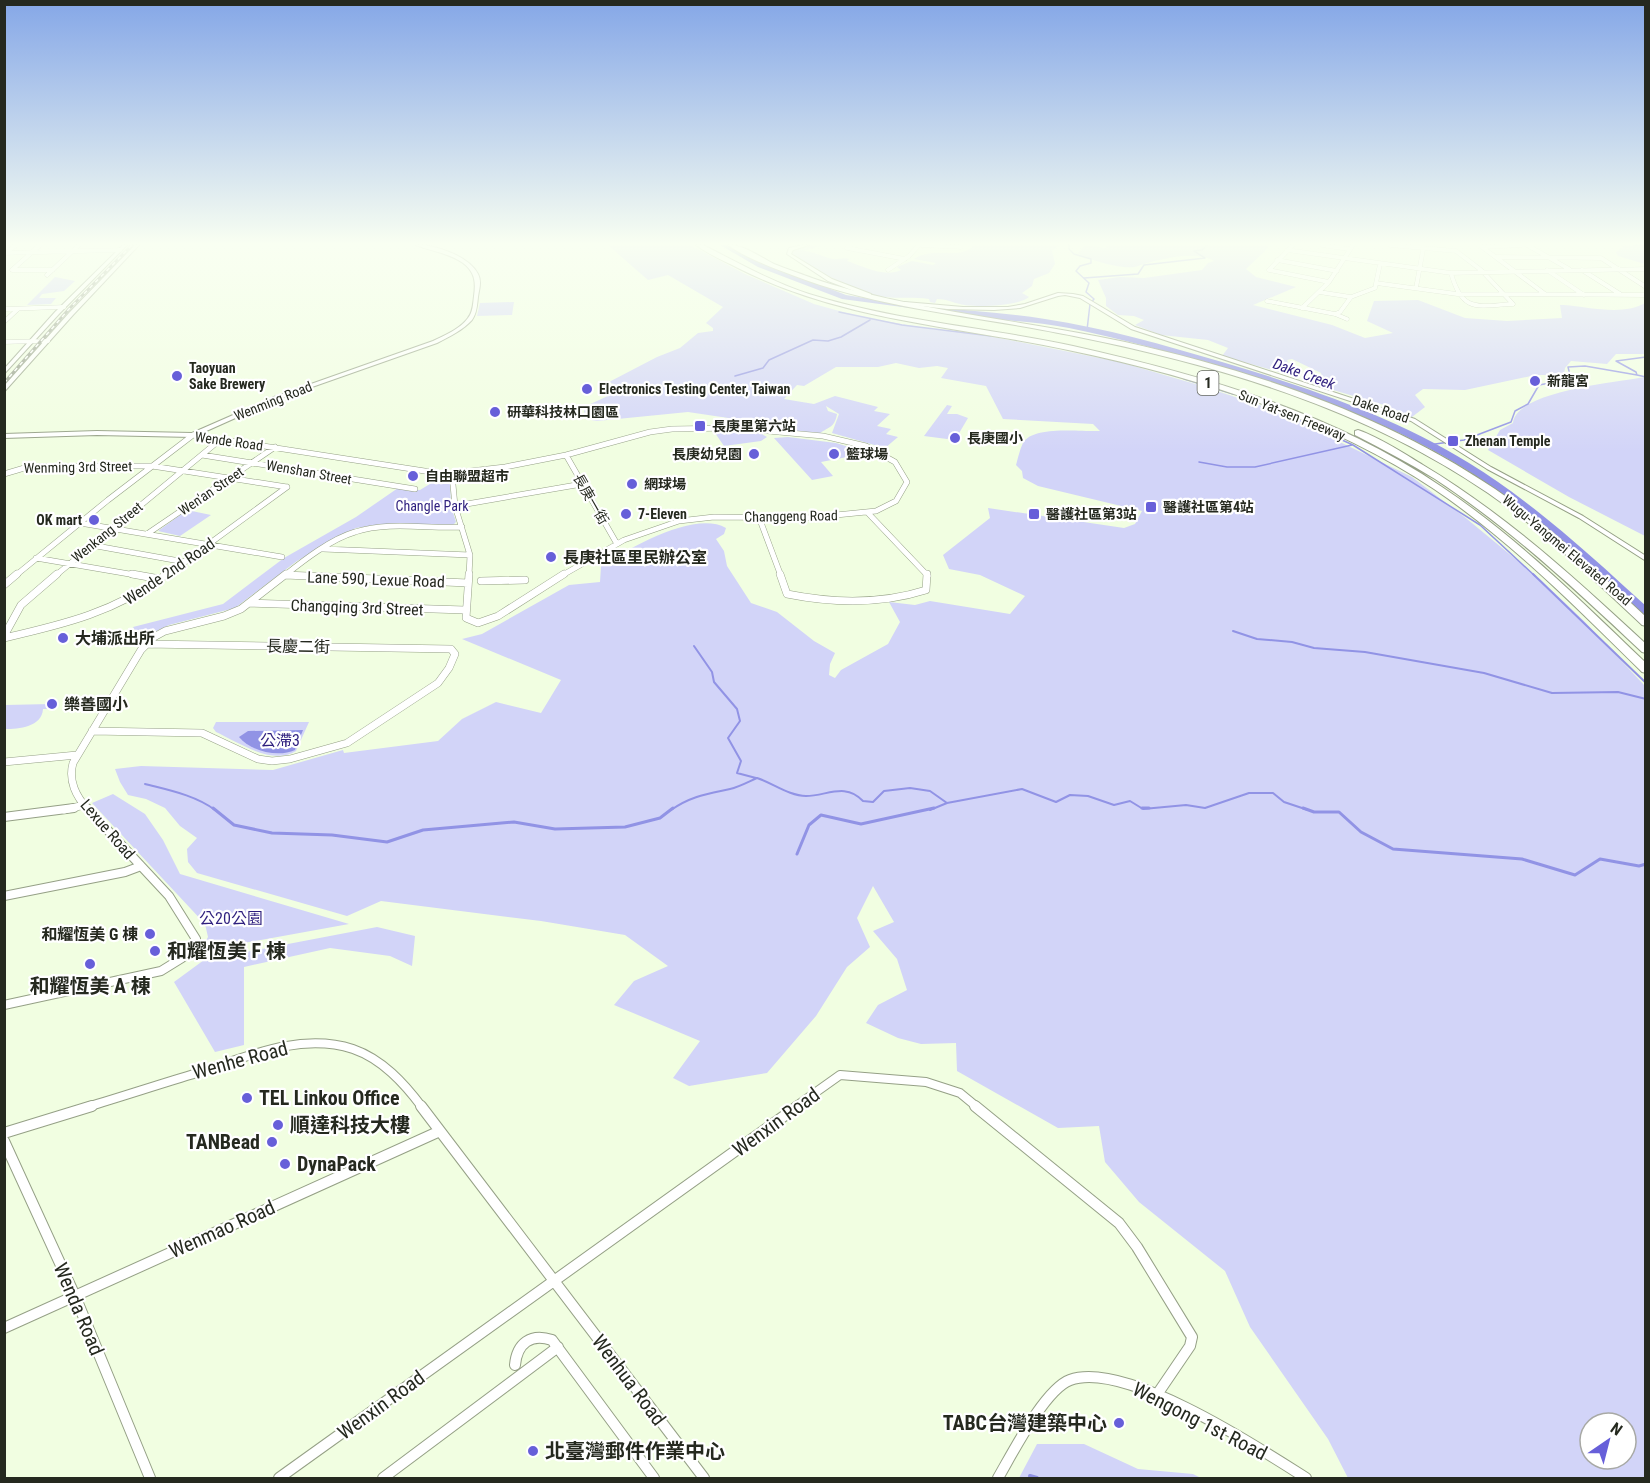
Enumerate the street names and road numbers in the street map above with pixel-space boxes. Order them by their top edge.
road number: 1 [1198,371,1218,395]
street label: Wenming Road [232,378,314,424]
street label: Sun Yat-sen Freeway [1236,386,1348,444]
street label: Dake Road [1351,392,1411,426]
street label: Wende Road [194,428,264,454]
street label: Wenshan Street [265,457,353,487]
street label: Wenming 3rd Street [24,458,132,476]
street label: Wen'an Street [176,463,246,519]
street label: 長庚一街 [570,471,612,527]
street label: Wugu-Yangmei Elevated Road [1499,491,1635,609]
street label: Wenkang Street [68,499,146,565]
street label: Changgeng Road [744,507,838,525]
street label: Wende 2nd Road [120,534,218,609]
street label: Lane 590, Lexue Road [307,568,445,591]
street label: Changqing 3rd Street [290,596,424,619]
street label: 長慶二街 [266,636,330,657]
street label: Lexue Road [76,795,139,863]
street label: Wenhe Road [190,1036,290,1084]
street label: Wenxin Road [728,1082,824,1162]
street label: Wenmao Road [165,1195,279,1263]
street label: Wenda Road [49,1259,109,1359]
street label: Wenhua Road [587,1330,671,1430]
street label: Wenxin Road [333,1365,429,1445]
street label: Wengong 1st Road [1129,1377,1271,1465]

